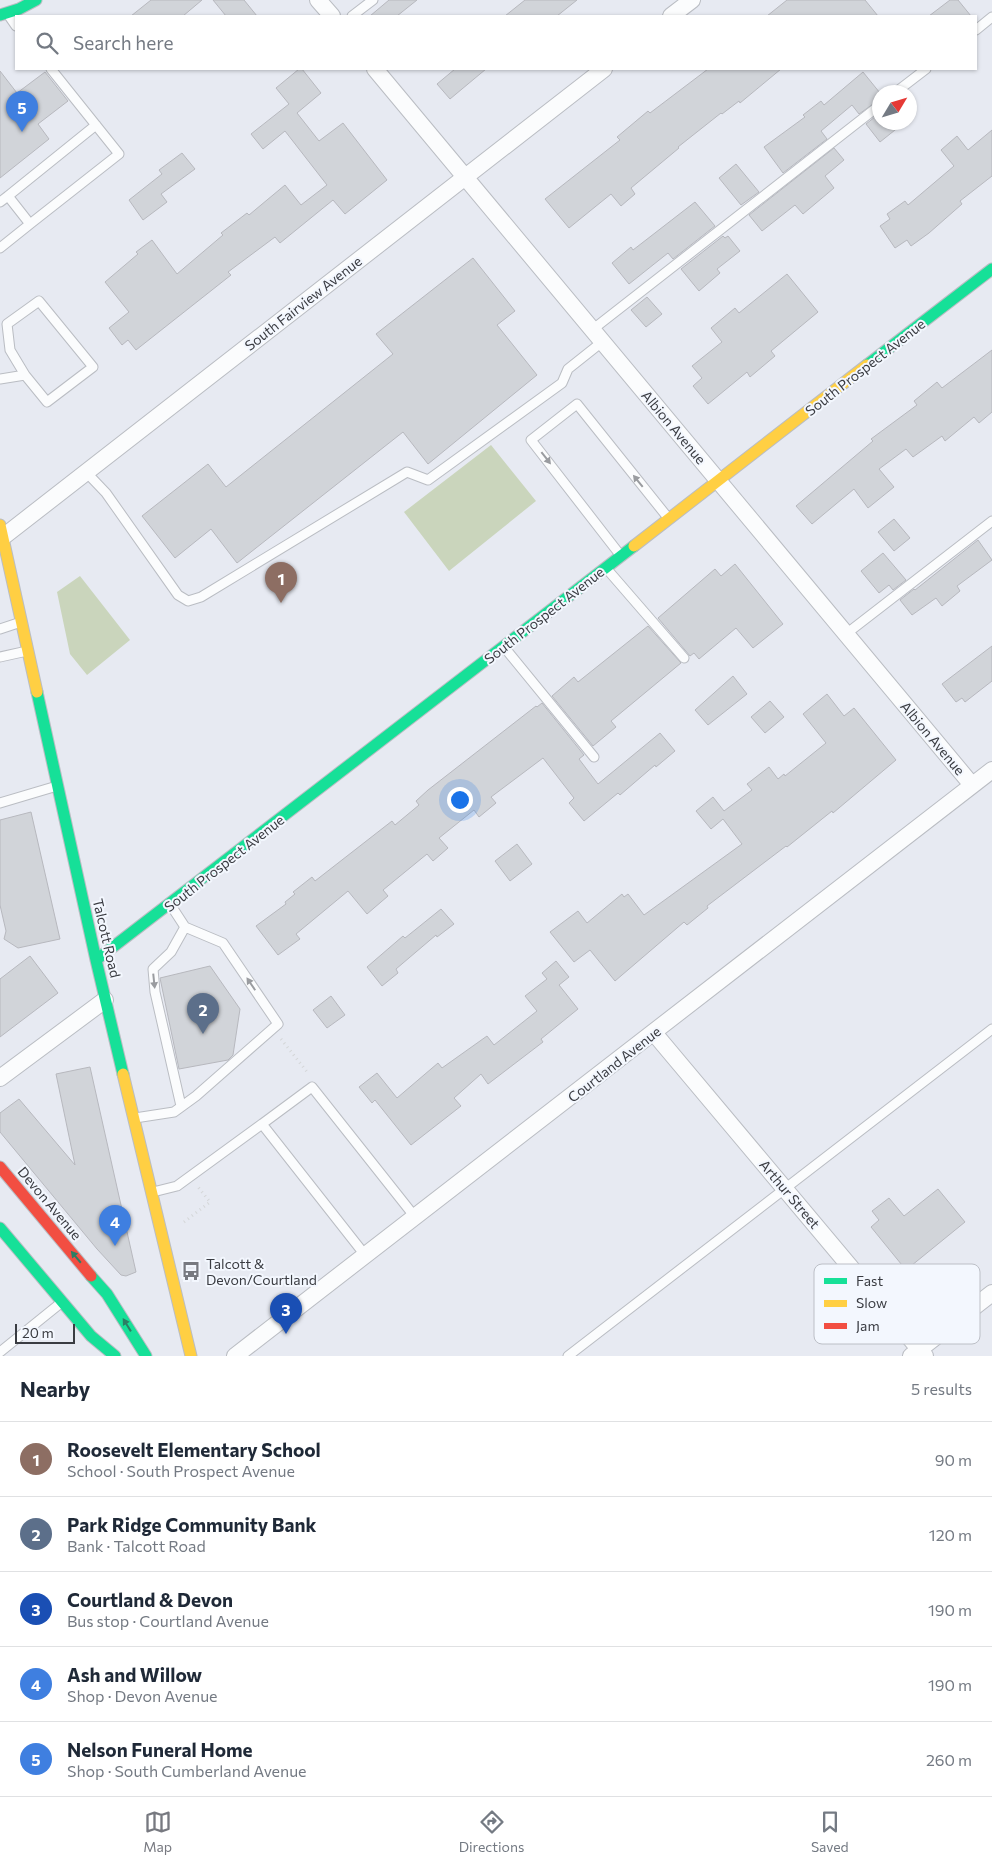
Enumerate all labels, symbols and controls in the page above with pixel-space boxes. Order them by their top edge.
search box [15,15,977,70]
icon: search [33,29,61,57]
text: Search here [73,31,173,54]
north arrow [872,85,917,130]
pin: 5 [6,91,38,132]
street label: South Fairview Avenue [241,252,365,354]
street label: South Prospect Avenue [802,315,928,419]
street label: Albion Avenue [638,387,710,467]
one-way arrow [540,451,551,464]
one-way arrow [633,475,644,488]
pin: 1 [265,562,297,603]
street label: South Prospect Avenue [481,563,607,667]
street label: Albion Avenue [897,698,969,778]
your location [447,787,473,813]
street label: South Prospect Avenue [161,811,287,915]
street label: Talcott Road [90,897,124,979]
one-way arrow [150,974,158,990]
one-way arrow [246,977,256,991]
pin: 2 [187,993,219,1034]
street label: Courtland Avenue [564,1022,664,1106]
street label: Arthur Street [756,1156,824,1232]
street label: Devon Avenue [14,1163,86,1243]
pin: 4 [99,1205,131,1246]
one-way arrow [70,1251,82,1263]
place label: Talcott & Devon/Courtland [206,1255,317,1288]
bus stop icon: Talcott & Devon/Courtland [180,1260,202,1282]
legend [814,1264,980,1344]
text: Fast [856,1272,883,1289]
pin: 3 [270,1293,302,1334]
text: Slow [856,1294,887,1311]
text: Jam [856,1317,880,1334]
one-way arrow [122,1318,131,1332]
scale bar [15,1321,75,1344]
text: 20 m [22,1324,54,1341]
text: Nearby [20,1376,90,1401]
text: 5 results [911,1379,972,1398]
text: Roosevelt Elementary School [67,1438,321,1461]
text: 1 [32,1450,40,1469]
text: 90 m [935,1450,972,1469]
text: School · South Prospect Avenue [67,1461,295,1480]
text: Park Ridge Community Bank [67,1513,316,1536]
text: 2 [31,1525,41,1544]
text: 120 m [929,1525,972,1544]
text: Bank · Talcott Road [67,1536,206,1555]
text: Courtland & Devon [67,1588,233,1611]
text: 3 [31,1600,41,1619]
text: 190 m [928,1600,972,1619]
text: Bus stop · Courtland Avenue [67,1611,269,1630]
text: Ash and Willow [67,1663,202,1686]
text: 4 [31,1675,41,1694]
text: 190 m [928,1675,972,1694]
text: Shop · Devon Avenue [67,1686,218,1705]
text: Nelson Funeral Home [67,1738,253,1761]
text: 5 [31,1750,41,1769]
text: 260 m [926,1750,972,1769]
text: Shop · South Cumberland Avenue [67,1761,307,1780]
tab: Map [143,1808,172,1855]
tab: Directions [459,1808,524,1855]
tab: Saved [811,1808,849,1855]

